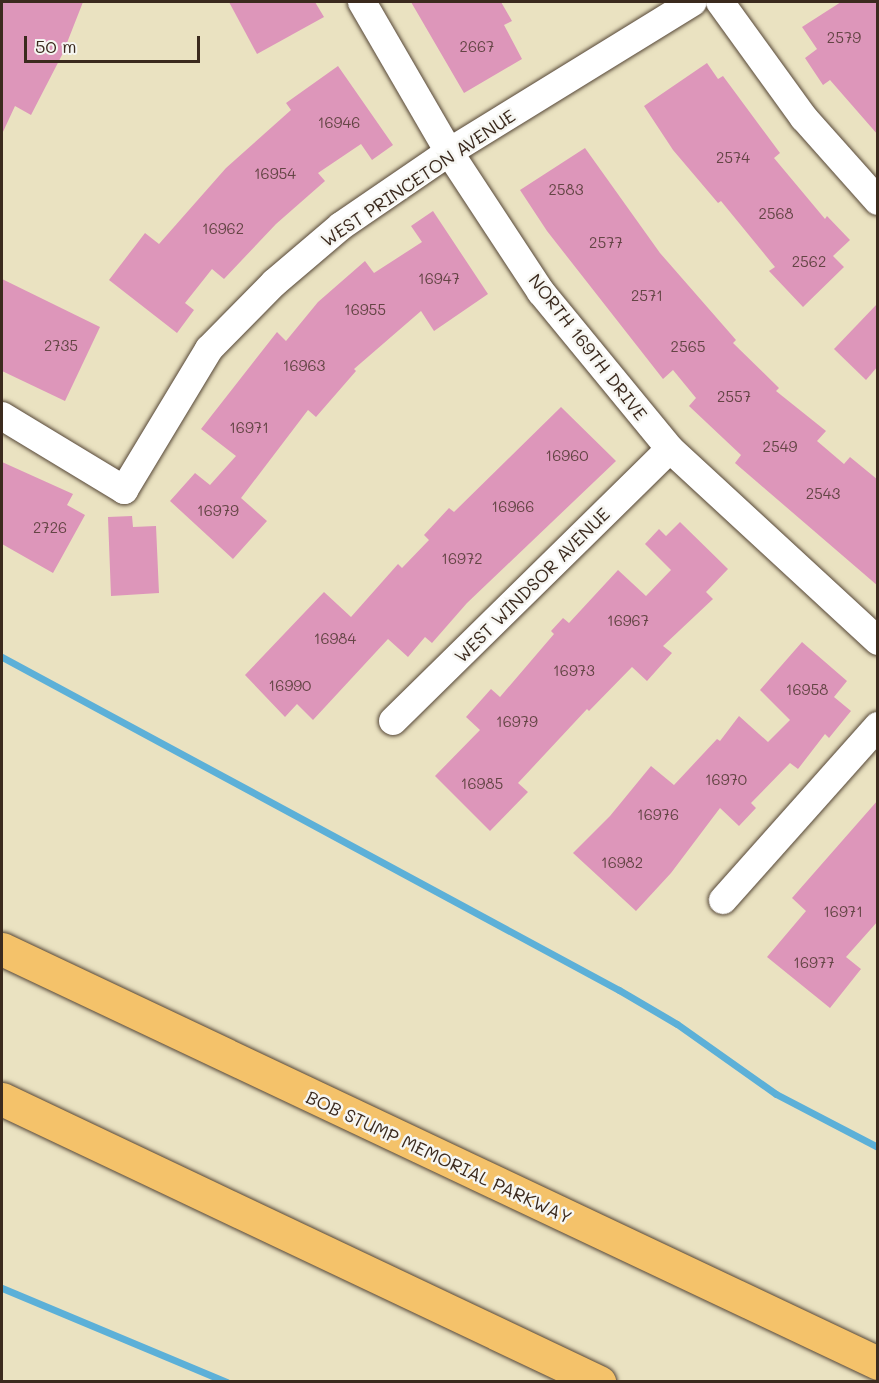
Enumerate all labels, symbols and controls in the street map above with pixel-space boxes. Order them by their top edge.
scale bar [27,24,202,62]
house number: 2579 [827,29,861,47]
text: 50 m [35,34,77,58]
house number: 2667 [460,38,494,56]
street label: WEST PRINCETON AVENUE [317,105,519,251]
house number: 16946 [318,114,360,132]
house number: 2574 [716,149,750,167]
house number: 16954 [254,165,296,183]
house number: 2583 [549,181,583,199]
house number: 2568 [758,205,794,223]
house number: 16962 [202,220,244,238]
house number: 2577 [589,234,623,252]
house number: 2562 [792,253,826,271]
house number: 16947 [418,270,460,288]
street label: NORTH 169TH DRIVE [524,270,652,424]
house number: 2571 [631,287,663,305]
house number: 16955 [344,301,386,319]
house number: 2735 [44,337,78,355]
house number: 2565 [671,338,705,356]
house number: 16963 [283,357,325,375]
house number: 2557 [717,388,751,406]
house number: 16971 [229,419,269,437]
house number: 2549 [763,438,797,456]
house number: 16960 [546,447,588,465]
house number: 2543 [806,485,840,503]
house number: 16966 [492,498,534,516]
house number: 16979 [197,502,239,520]
street label: WEST WINDSOR AVENUE [450,503,614,667]
house number: 2726 [33,519,67,537]
house number: 16972 [441,550,483,568]
house number: 16967 [607,612,649,630]
house number: 16984 [314,630,356,648]
house number: 16973 [553,662,595,680]
house number: 16990 [269,677,311,695]
house number: 16958 [786,681,828,699]
house number: 16979 [496,713,538,731]
house number: 16970 [705,771,747,789]
house number: 16985 [461,775,503,793]
house number: 16976 [637,806,679,824]
house number: 16982 [601,854,643,872]
house number: 16971 [823,903,863,921]
house number: 16977 [793,954,835,972]
street label: BOB STUMP MEMORIAL PARKWAY [303,1086,575,1228]

